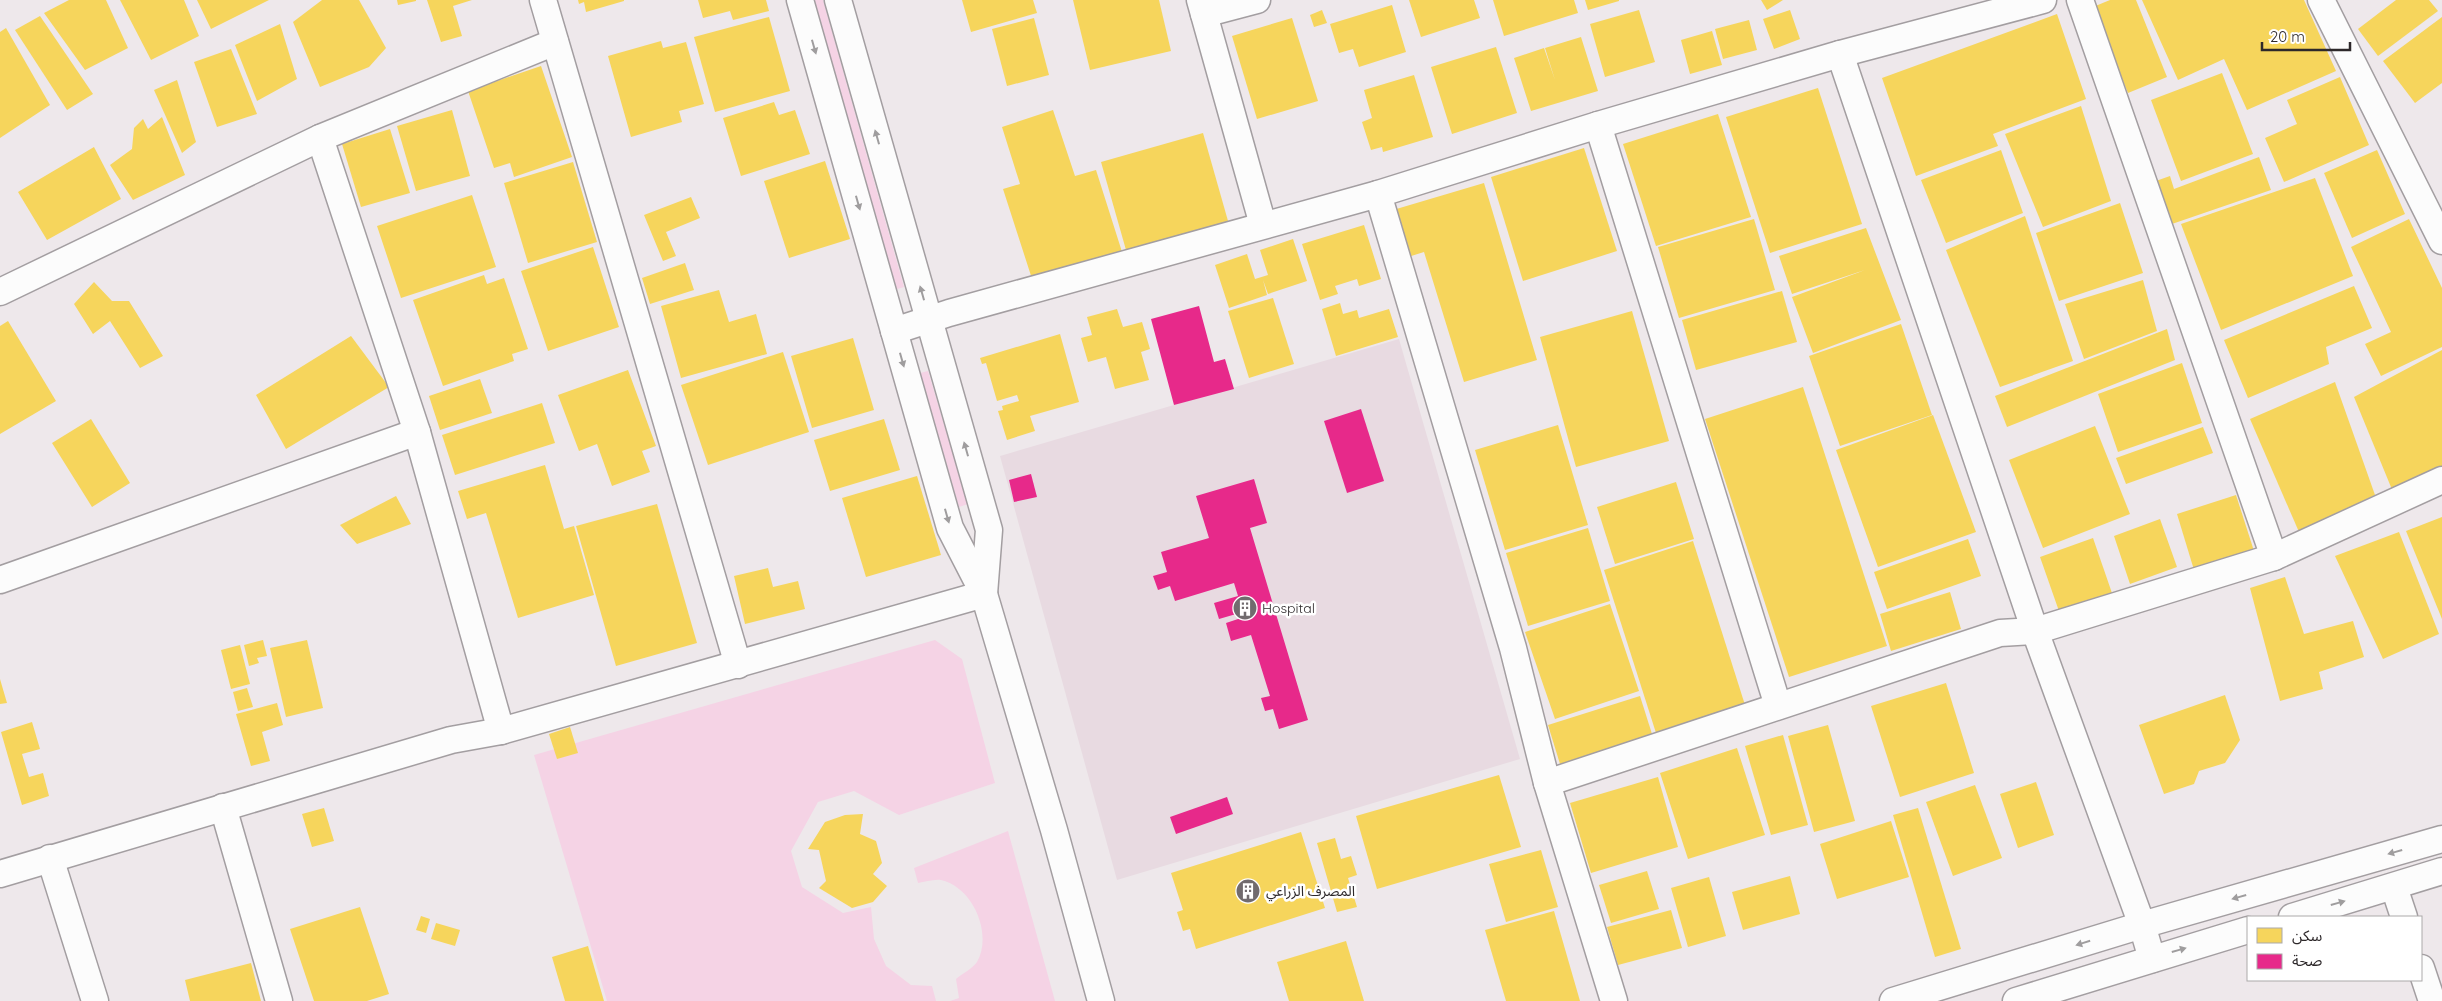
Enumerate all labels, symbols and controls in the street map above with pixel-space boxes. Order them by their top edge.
scale bar [2262,20,2350,52]
text: 20 m [2270,27,2305,46]
one-way arrow [810,39,818,54]
one-way arrow [873,129,881,144]
one-way arrow [854,196,862,211]
one-way arrow [918,285,926,301]
one-way arrow [899,352,907,367]
one-way arrow [962,442,970,457]
one-way arrow [943,508,951,523]
building icon: Hospital [1232,595,1258,621]
place label: Hospital [1262,599,1315,617]
one-way arrow [2388,849,2403,857]
building icon: المصرف الزراعي [1235,878,1261,904]
place label: المصرف الزراعي [1266,882,1355,902]
one-way arrow [2231,894,2246,902]
one-way arrow [2331,899,2346,907]
legend [2247,916,2422,981]
text: سكن [2292,926,2323,945]
one-way arrow [2076,940,2091,948]
one-way arrow [2172,946,2187,954]
text: صحة [2292,951,2322,970]

